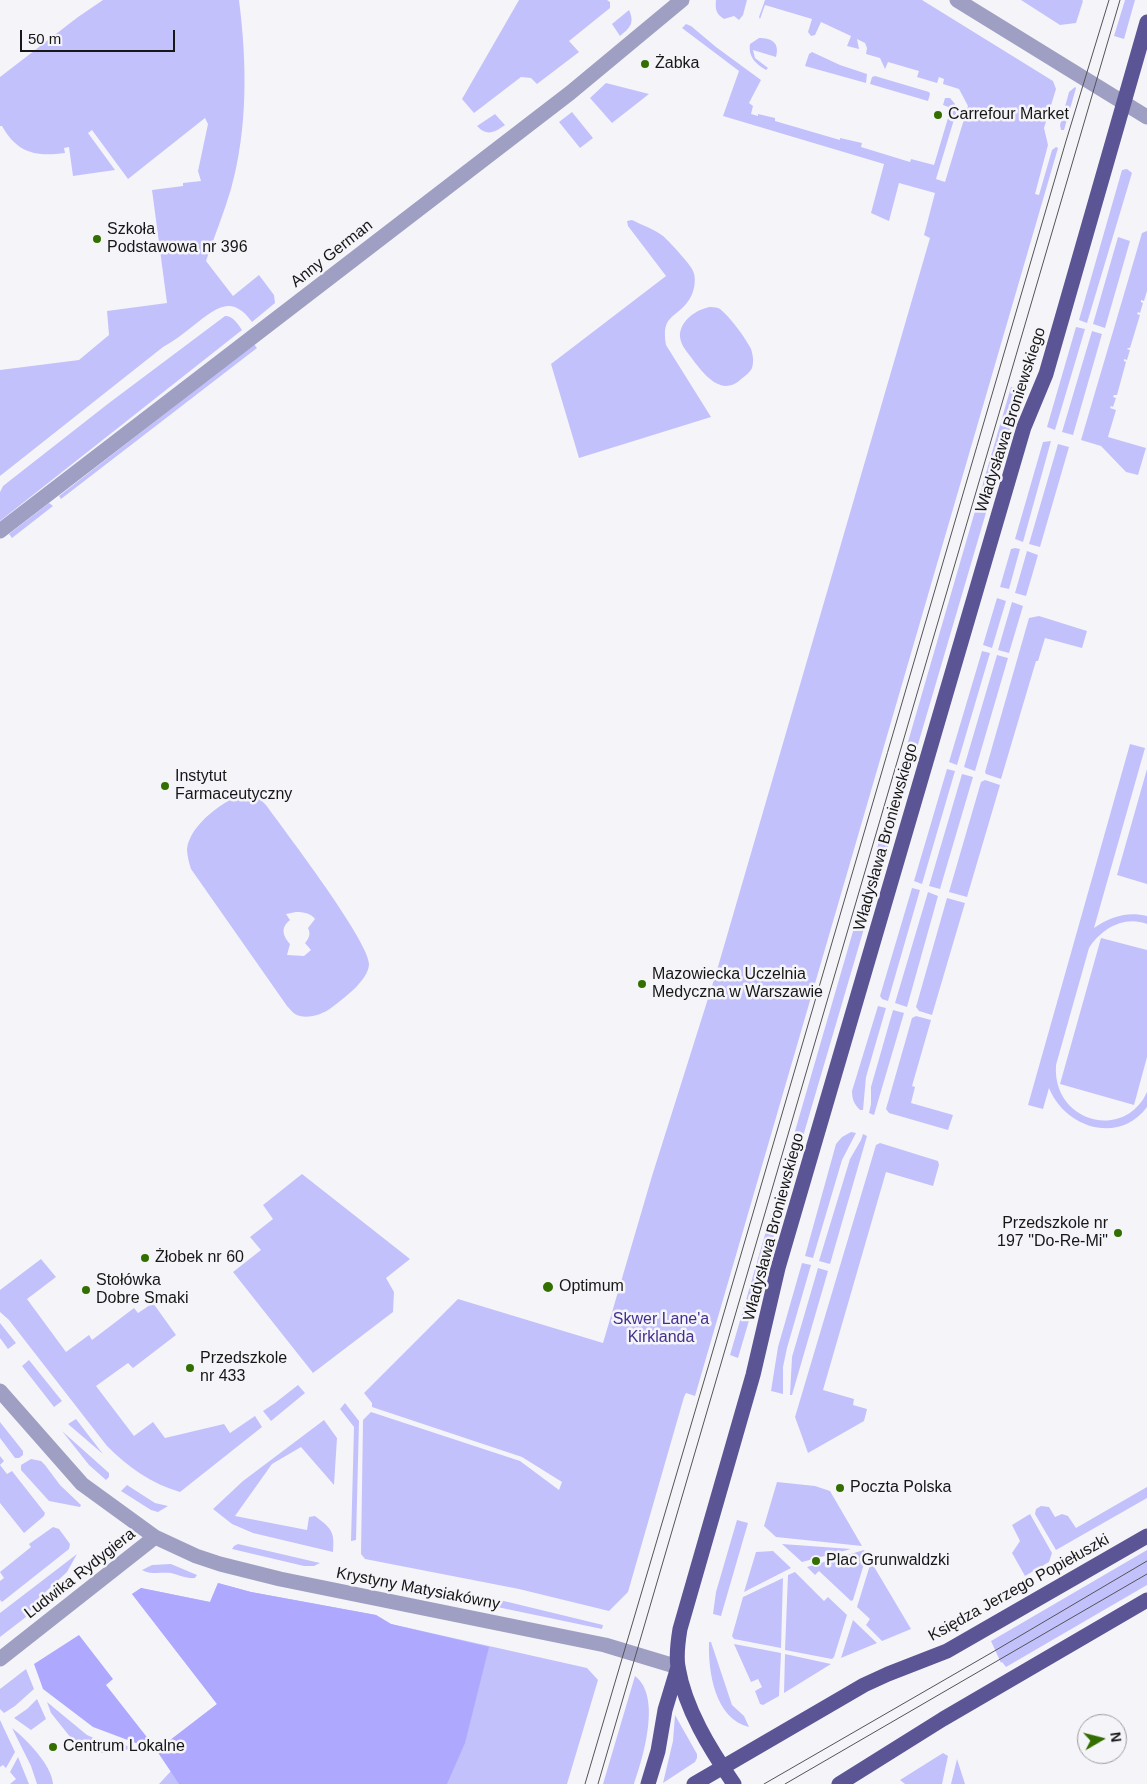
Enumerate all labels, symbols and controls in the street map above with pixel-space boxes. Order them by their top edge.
scale bar [22,20,178,52]
text: 50 m [28,30,61,47]
place label: Żabka [655,54,699,74]
marker: Żabka [639,58,651,70]
place label: Carrefour Market [948,105,1069,125]
marker: Carrefour Market [932,109,944,121]
street label: Anny German [287,216,377,292]
place label: Szkoła Podstawowa nr 396 [107,220,248,258]
marker: Szkoła Podstawowa nr 396 [91,233,103,245]
street label: Władysława Broniewskiego [972,325,1050,515]
street label: Władysława Broniewskiego [850,741,922,933]
place label: Instytut Farmaceutyczny [175,767,292,805]
marker: Instytut Farmaceutyczny [159,780,171,792]
place label: Mazowiecka Uczelnia Medyczna w Warszawie [652,965,823,1003]
marker: Mazowiecka Uczelnia Medyczna w Warszawie [636,978,648,990]
street label: Władysława Broniewskiego [740,1131,808,1323]
place label: Przedszkole nr 197 "Do-Re-Mi" [997,1214,1108,1252]
marker: Przedszkole nr 197 "Do-Re-Mi" [1112,1227,1124,1239]
place label: Żłobek nr 60 [155,1248,244,1268]
marker: Żłobek nr 60 [139,1252,151,1264]
place label: Stołówka Dobre Smaki [96,1271,188,1309]
place label: Optimum [559,1277,624,1297]
marker: Optimum [541,1280,555,1294]
marker: Stołówka Dobre Smaki [80,1284,92,1296]
park label: Skwer Lane'a Kirklanda [613,1310,709,1348]
place label: Przedszkole nr 433 [200,1349,287,1387]
marker: Przedszkole nr 433 [184,1362,196,1374]
place label: Poczta Polska [850,1478,951,1498]
marker: Poczta Polska [834,1482,846,1494]
street label: Ludwika Rydygiera [21,1525,139,1623]
street label: Księdza Jerzego Popiełuszki [925,1530,1113,1646]
place label: Plac Grunwaldzki [826,1551,950,1571]
marker: Plac Grunwaldzki [810,1555,822,1567]
street label: Krystyny Matysiakówny [335,1564,501,1614]
north arrow [1077,1714,1127,1764]
text: N [1107,1731,1124,1743]
place label: Centrum Lokalne [63,1737,185,1757]
marker: Centrum Lokalne [47,1741,59,1753]

